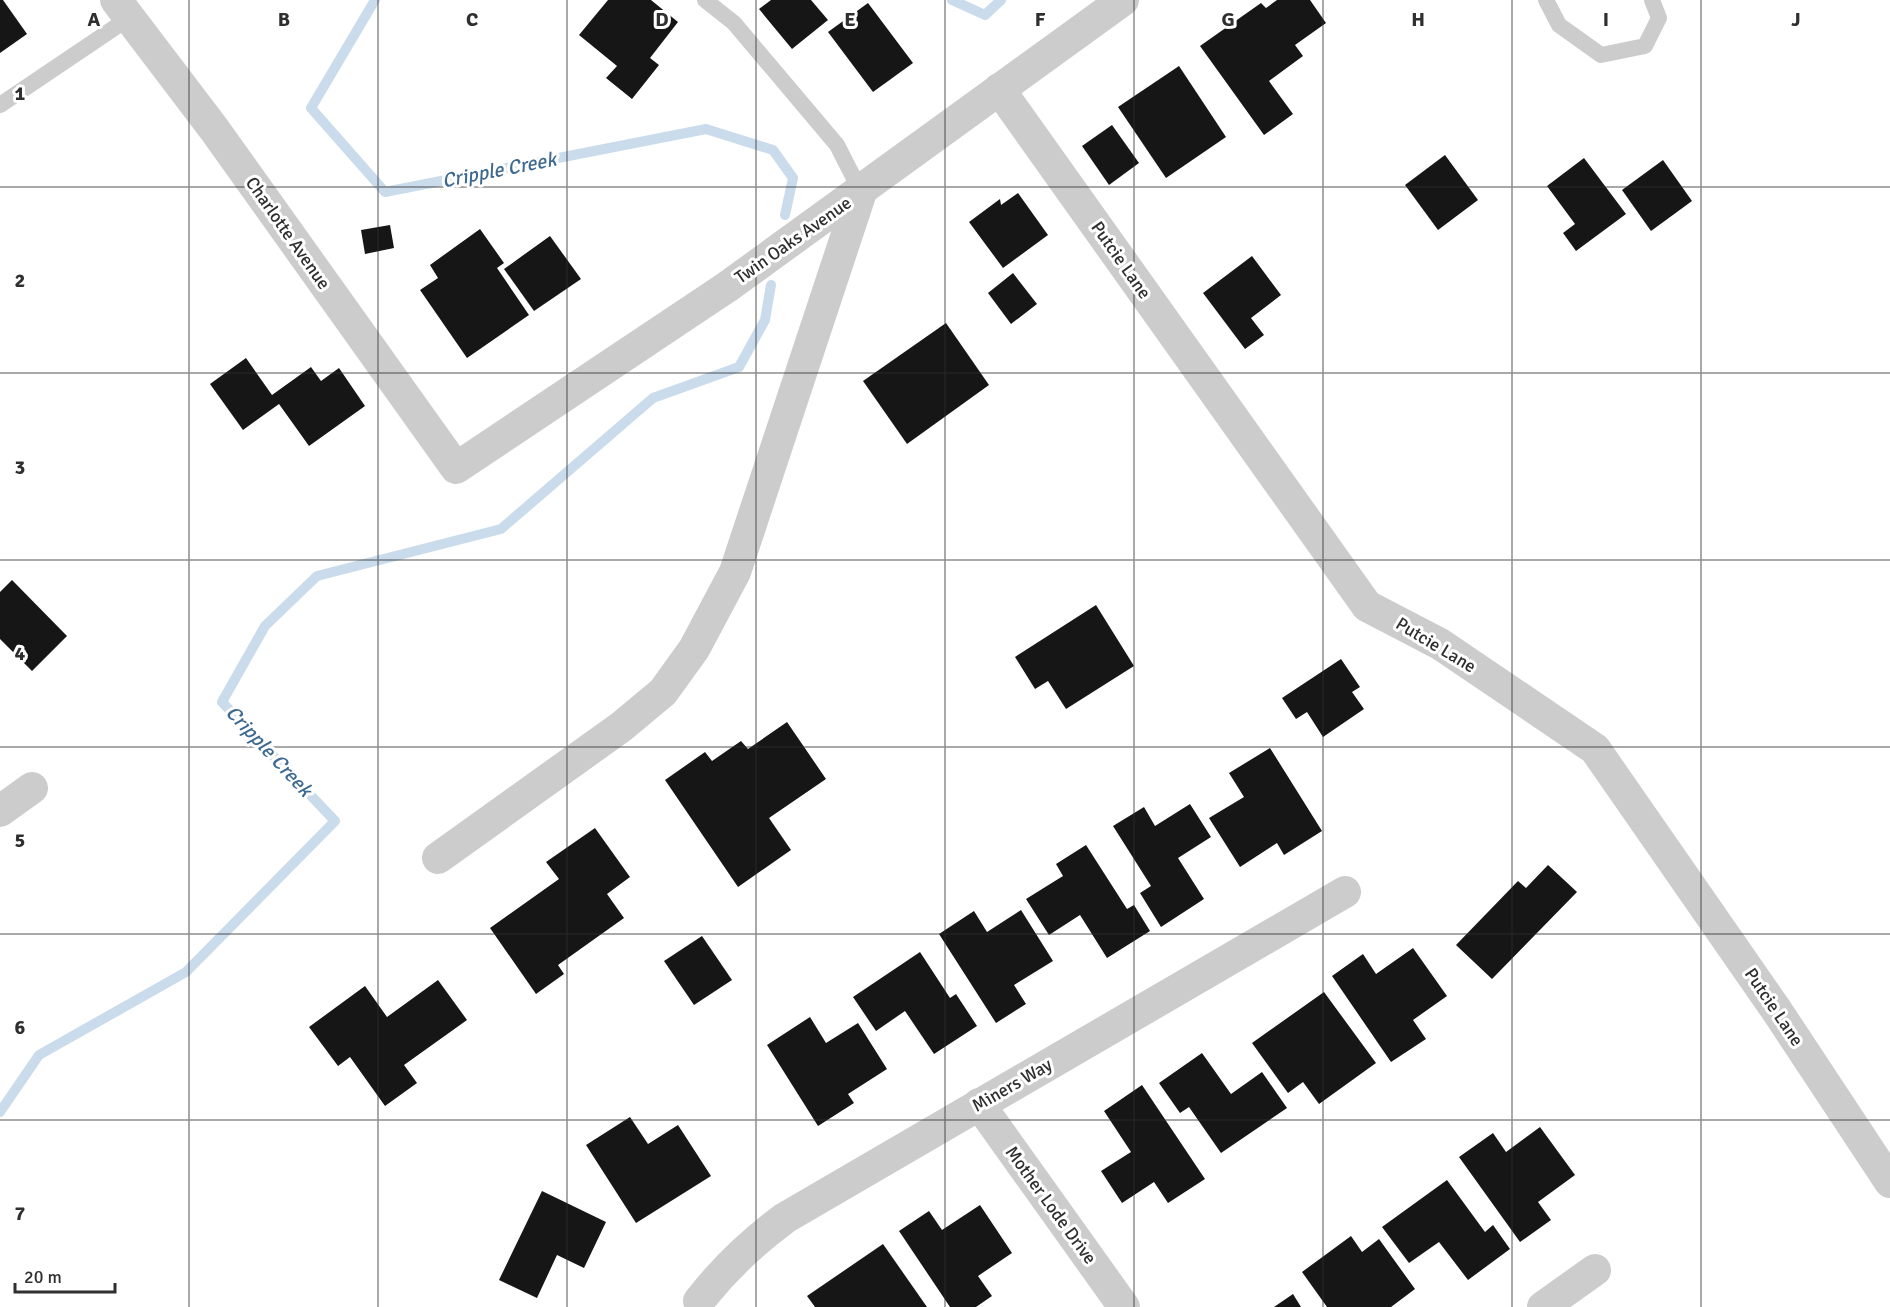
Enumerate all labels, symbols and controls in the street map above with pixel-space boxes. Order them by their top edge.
text: A [88,7,101,32]
text: B [278,7,290,32]
text: C [466,7,478,32]
text: D [655,7,669,32]
text: E [844,7,856,32]
text: F [1035,7,1046,32]
text: G [1221,7,1235,32]
text: H [1411,7,1425,32]
text: I [1603,7,1609,32]
text: J [1791,7,1801,32]
text: 1 [15,81,26,106]
water label: Cripple Creek [440,146,560,193]
street label: Charlotte Avenue [241,172,335,294]
street label: Twin Oaks Avenue [730,192,856,288]
street label: Putcie Lane [1086,217,1156,303]
text: 2 [15,268,25,293]
text: 3 [15,455,25,480]
street label: Putcie Lane [1392,612,1480,678]
text: 4 [15,641,26,666]
water label: Cripple Creek [220,700,319,803]
text: 5 [15,828,25,853]
street label: Putcie Lane [1740,964,1808,1050]
text: 6 [15,1015,26,1040]
street label: Miners Way [968,1053,1056,1117]
street label: Mother Lode Drive [1001,1142,1101,1268]
text: 7 [15,1201,26,1226]
scale bar [15,1256,116,1294]
text: 20 m [24,1266,62,1288]

